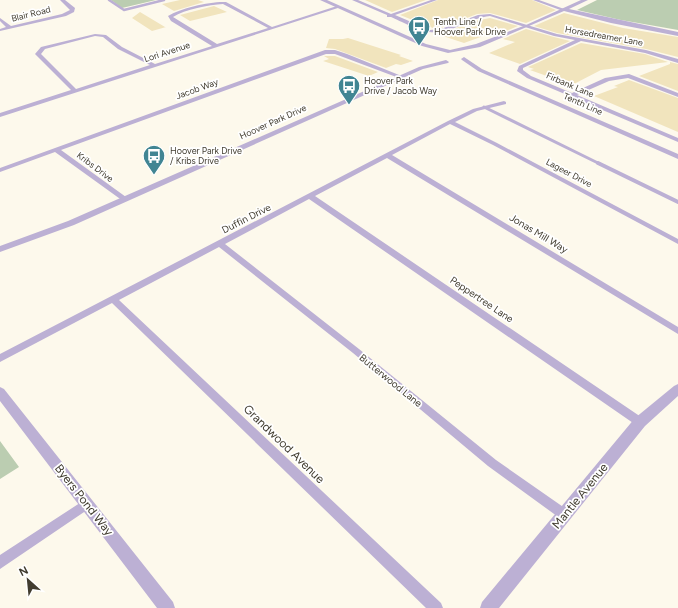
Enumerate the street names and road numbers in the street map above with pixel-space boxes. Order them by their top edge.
street label: Blair Road [10,3,52,24]
street label: Horsedreamer Lane [564,23,644,48]
street label: Lori Avenue [142,39,191,64]
street label: Firbank Lane [545,70,596,100]
street label: Jacob Way [174,76,220,101]
street label: Tenth Line [562,90,605,117]
street label: Hoover Park Drive [238,102,308,141]
street label: Kribs Drive [75,149,116,184]
street label: Lageer Drive [544,156,594,189]
street label: Duffin Drive [220,200,273,236]
street label: Jonas Mill Way [507,211,571,256]
street label: Peppertree Lane [448,273,516,326]
street label: Butterwood Lane [357,351,425,410]
street label: Grandwood Avenue [241,402,328,486]
street label: Mantle Avenue [549,460,611,532]
street label: Byers Pond Way [52,462,117,539]

